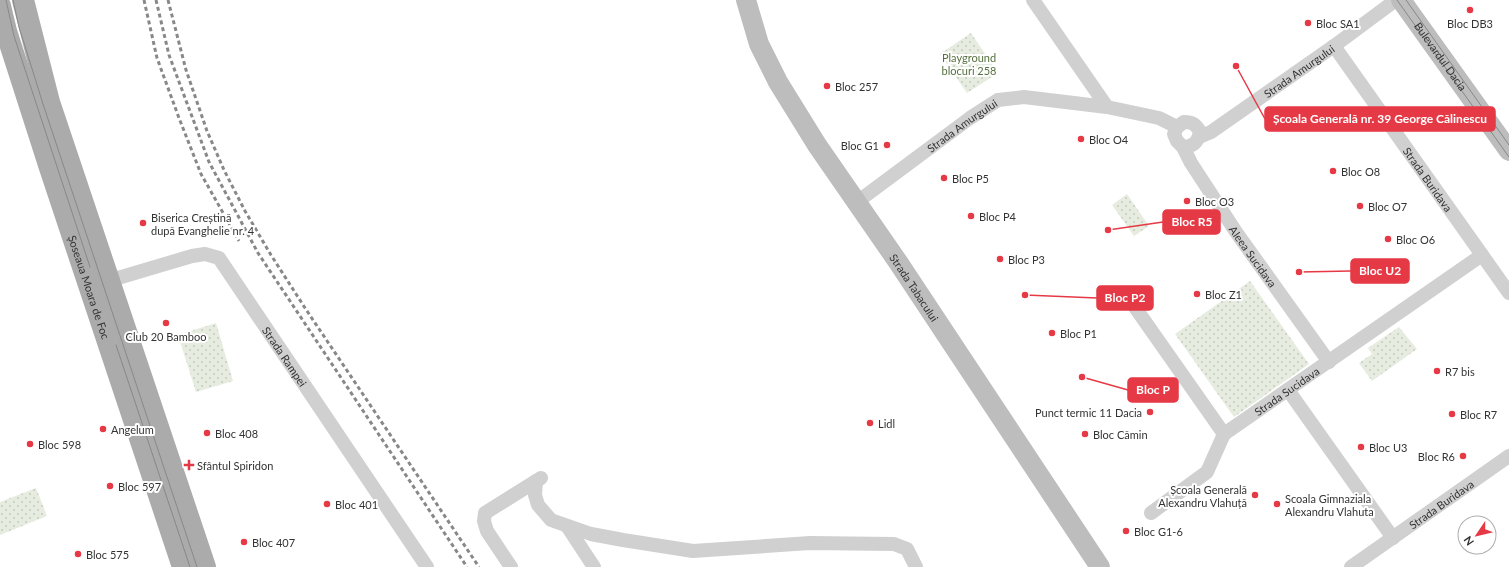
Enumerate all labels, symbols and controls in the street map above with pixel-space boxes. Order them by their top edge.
marker: Bloc DB3 [1465,5,1475,15]
place label: Bloc SA1 [1316,17,1360,30]
place label: Bloc DB3 [1447,17,1493,30]
marker: Bloc SA1 [1303,18,1313,28]
street label: Bulevardul Dacia [1412,19,1470,93]
street label: Strada Amurgului [1261,41,1337,100]
park label: Playground blocuri 258 [942,51,996,77]
place label: Bloc 257 [835,80,878,93]
marker: Bloc 257 [822,81,832,91]
street label: Strada Amurgului [924,96,1000,154]
callout: Școala Generală nr. 39 George Călinescu [1265,107,1495,131]
text: Școala Generală nr. 39 George Călinescu [1273,111,1487,126]
place label: Bloc O4 [1089,133,1129,146]
marker: Bloc O4 [1076,134,1086,144]
place label: Bloc G1 [841,139,879,152]
marker: Bloc G1 [882,140,892,150]
street label: Strada Buridava [1401,144,1455,214]
place label: Bloc O8 [1341,165,1380,178]
marker: Bloc O8 [1328,166,1338,176]
place label: Bloc P5 [952,172,989,185]
marker: Bloc P5 [939,173,949,183]
place label: Bloc O3 [1195,195,1234,208]
marker: Bloc O3 [1182,196,1192,206]
place label: Bloc O7 [1368,200,1407,213]
marker: Bloc O7 [1355,201,1365,211]
place label: Bloc P4 [979,210,1017,223]
callout: Bloc R5 [1163,210,1220,234]
place label: Biserica Creștină după Evanghelie nr. 4 [151,211,255,237]
marker: Bloc P4 [966,211,976,221]
text: Bloc R5 [1171,214,1213,229]
marker: Biserica Creștină după Evanghelie nr. 4 [138,218,148,228]
street label: Aleea Sucidava [1227,223,1280,289]
street label: Șoseaua Moara de Foc [66,233,113,341]
place label: Bloc O6 [1396,233,1435,246]
marker: Bloc O6 [1383,234,1393,244]
street label: Strada Tabacului [888,251,942,324]
place label: Bloc P3 [1008,253,1045,266]
marker: Bloc P3 [995,254,1005,264]
callout: Bloc U2 [1351,259,1409,283]
text: Bloc U2 [1359,263,1401,278]
callout: Bloc P2 [1097,286,1153,310]
place label: Bloc Z1 [1205,288,1242,301]
marker: Bloc Z1 [1192,289,1202,299]
text: Bloc P2 [1105,290,1145,305]
marker: Club 20 Bamboo [161,318,171,328]
street label: Strada Rampei [260,324,310,389]
place label: Bloc P1 [1060,327,1097,340]
marker: Bloc P1 [1047,328,1057,338]
place label: Club 20 Bamboo [126,330,206,343]
street label: Strada Sucidava [1251,364,1321,418]
place label: R7 bis [1445,365,1475,378]
marker: R7 bis [1432,366,1442,376]
callout: Bloc P [1128,378,1178,402]
text: Bloc P [1136,382,1170,397]
place label: Punct termic 11 Dacia [1035,406,1142,419]
marker: Punct termic 11 Dacia [1145,407,1155,417]
place label: Bloc R7 [1460,408,1497,421]
marker: Bloc R7 [1447,409,1457,419]
place label: Lidl [878,417,895,430]
marker: Lidl [865,418,875,428]
place label: Angelum [111,423,154,436]
marker: Angelum [98,424,108,434]
place label: Bloc 408 [215,427,258,440]
marker: Bloc 408 [202,428,212,438]
place label: Bloc Cămin [1093,428,1148,441]
marker: Bloc Cămin [1080,429,1090,439]
place label: Bloc 598 [38,438,81,451]
marker: Bloc 598 [25,439,35,449]
place label: Bloc U3 [1369,441,1407,454]
marker: Bloc U3 [1356,442,1366,452]
place label: Bloc R6 [1418,450,1455,463]
marker: Bloc R6 [1458,451,1468,461]
place label: Sfântul Spiridon [197,459,273,472]
marker: Sfântul Spiridon [184,460,194,470]
street label: Strada Buridava [1406,477,1476,531]
place label: Bloc 597 [118,480,161,493]
marker: Bloc 597 [105,481,115,491]
place label: Școala Generală Alexandru Vlahuță [1158,483,1247,509]
marker: Școala Generală Alexandru Vlahuță [1250,490,1260,500]
place label: Scoala Gimnaziala Alexandru Vlahuta [1285,492,1374,518]
place label: Bloc 401 [335,498,378,511]
marker: Bloc 401 [322,499,332,509]
marker: Scoala Gimnaziala Alexandru Vlahuta [1272,499,1282,509]
north arrow [1457,515,1497,555]
place label: Bloc G1-6 [1134,525,1183,538]
marker: Bloc G1-6 [1121,526,1131,536]
text: N [1461,534,1476,548]
place label: Bloc 407 [252,536,295,549]
marker: Bloc 407 [239,537,249,547]
place label: Bloc 575 [86,548,129,561]
marker: Bloc 575 [73,549,83,559]

